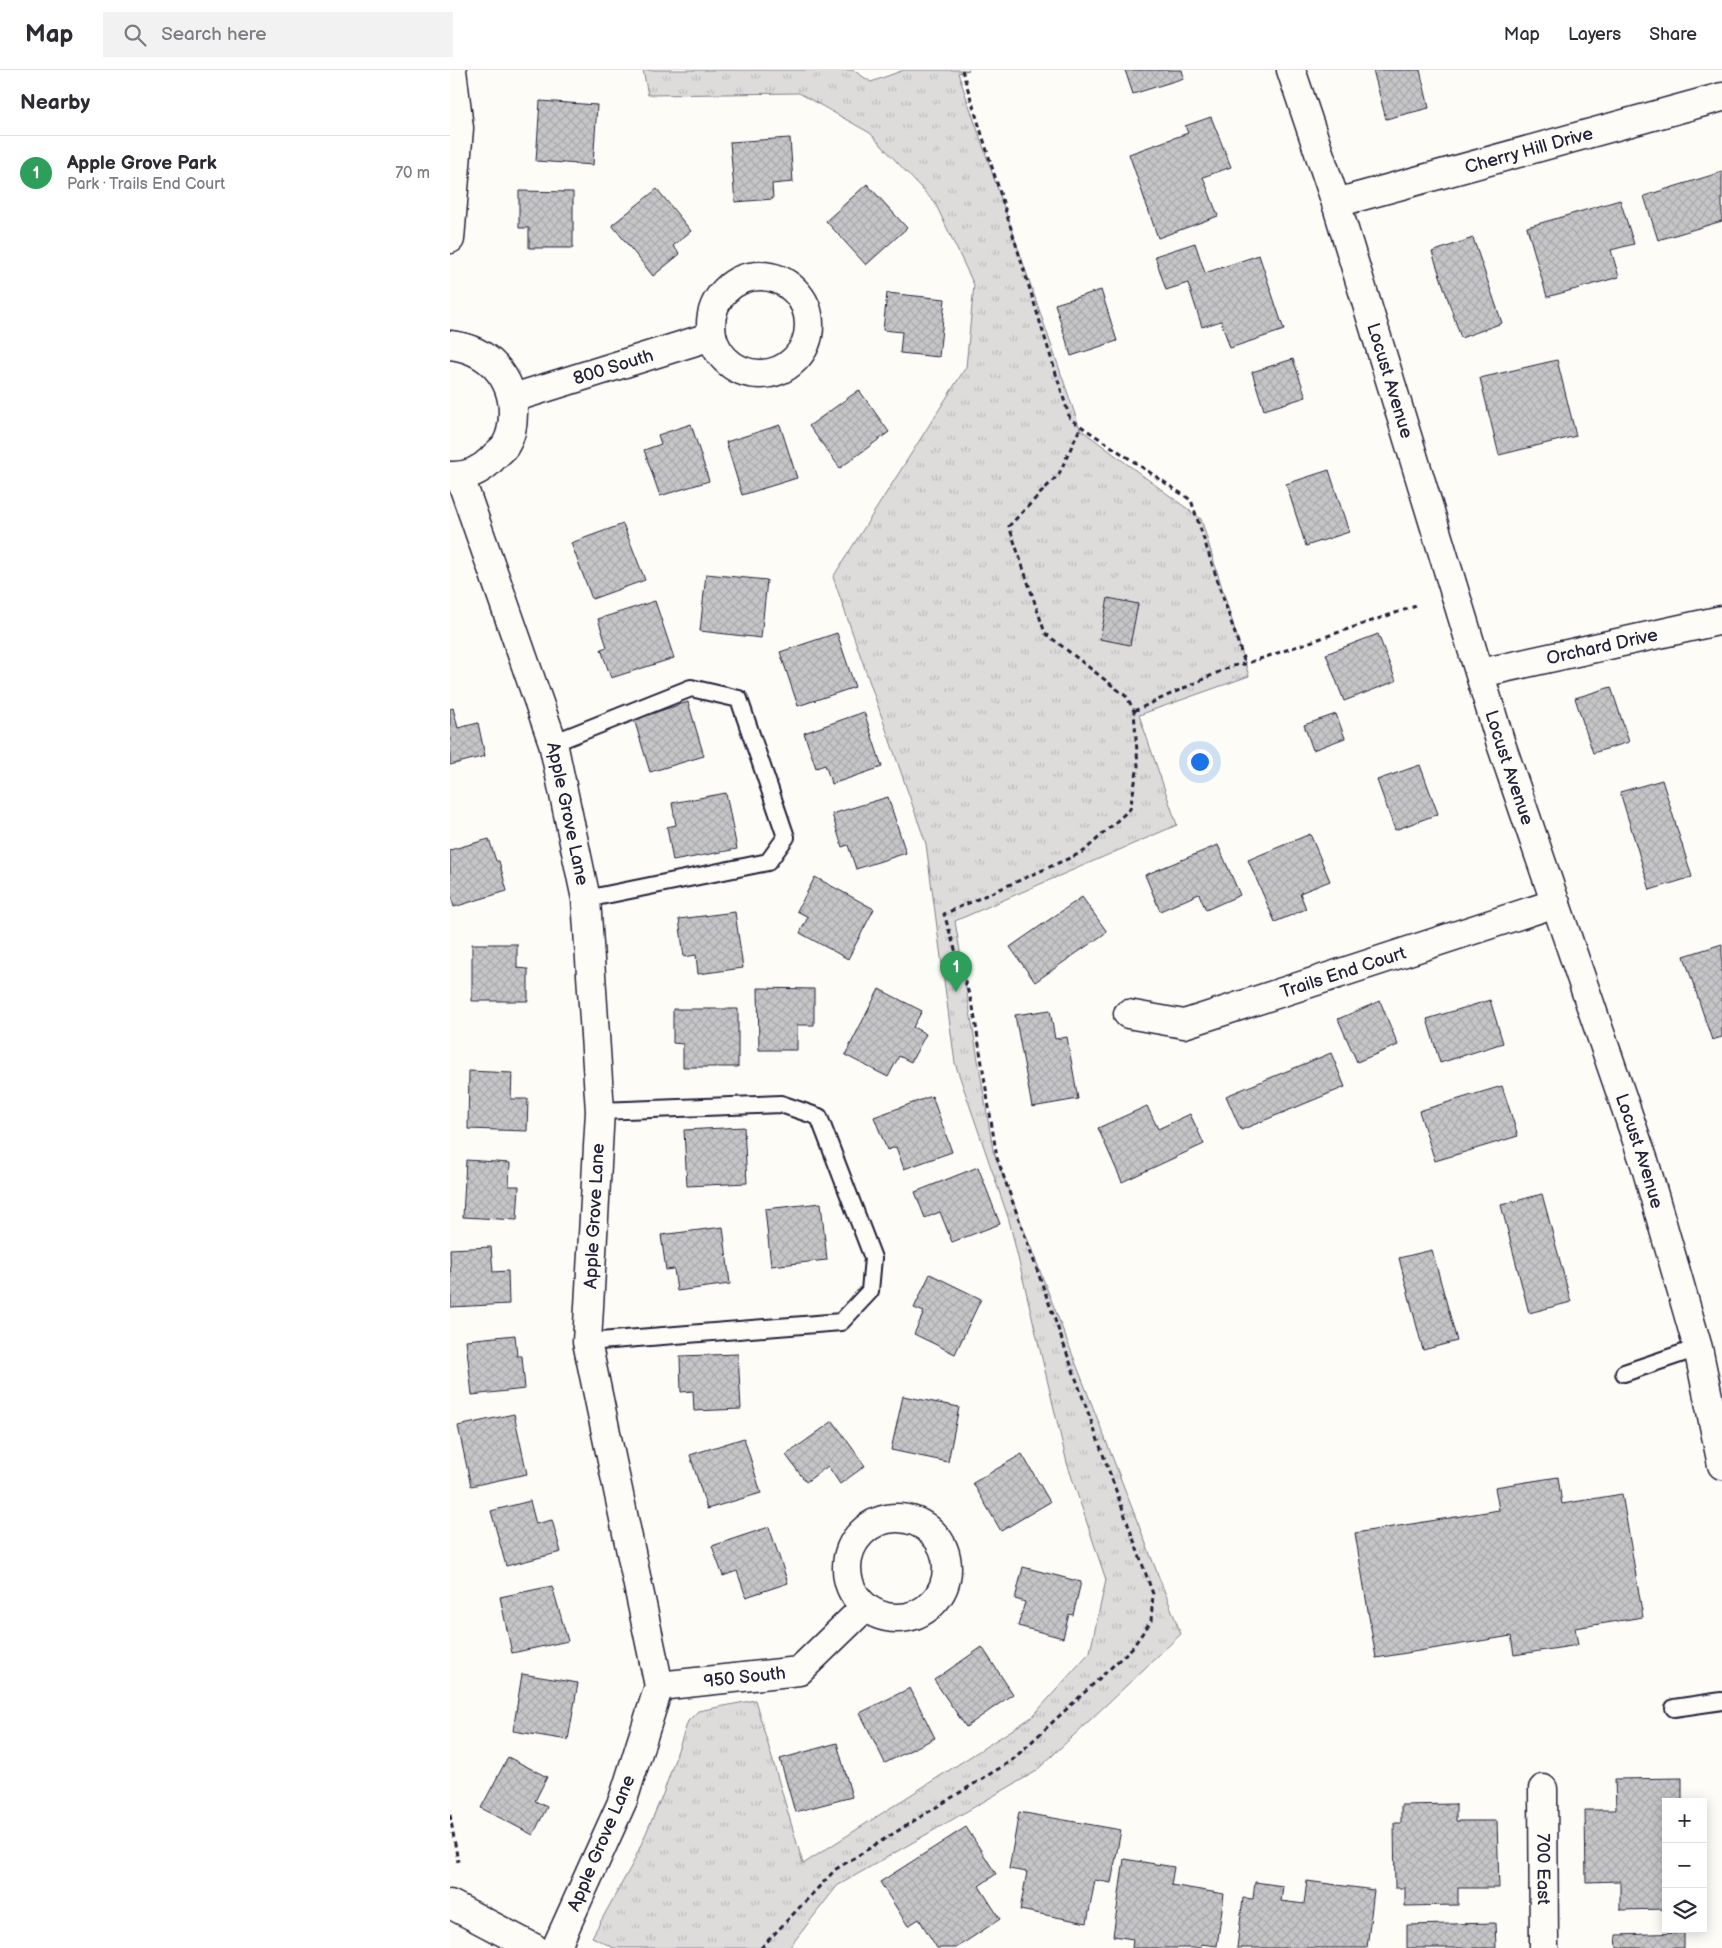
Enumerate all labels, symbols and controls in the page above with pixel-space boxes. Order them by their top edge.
search box [103,12,453,57]
text: Map [25,20,73,49]
icon: search [121,21,149,49]
text: Search here [161,23,267,46]
text: Map [1504,24,1540,45]
text: Layers [1568,24,1621,45]
text: Share [1649,24,1697,45]
text: Nearby [20,90,90,115]
street label: Cherry Hill Drive [1463,123,1596,178]
text: Apple Grove Park [67,152,217,175]
text: 1 [33,164,39,183]
text: 70 m [395,164,430,183]
text: Park · Trails End Court [67,175,225,194]
street label: Locust Avenue [1362,320,1417,441]
street label: 800 South [571,345,656,390]
street label: Orchard Drive [1545,624,1660,669]
street label: Locust Avenue [1480,708,1538,828]
street label: Apple Grove Lane [542,740,593,888]
your location [1187,749,1213,775]
street label: Trails End Court [1278,942,1409,1003]
pin: 1 [940,951,972,992]
street label: Locust Avenue [1611,1091,1667,1211]
street label: Apple Grove Lane [580,1142,609,1289]
street label: 950 South [703,1663,787,1692]
street label: Apple Grove Lane [563,1772,640,1914]
map controls [1662,1798,1707,1933]
button: + [1662,1798,1707,1843]
street label: 700 East [1532,1833,1554,1905]
button: − [1662,1843,1707,1888]
button: layers [1662,1888,1707,1933]

